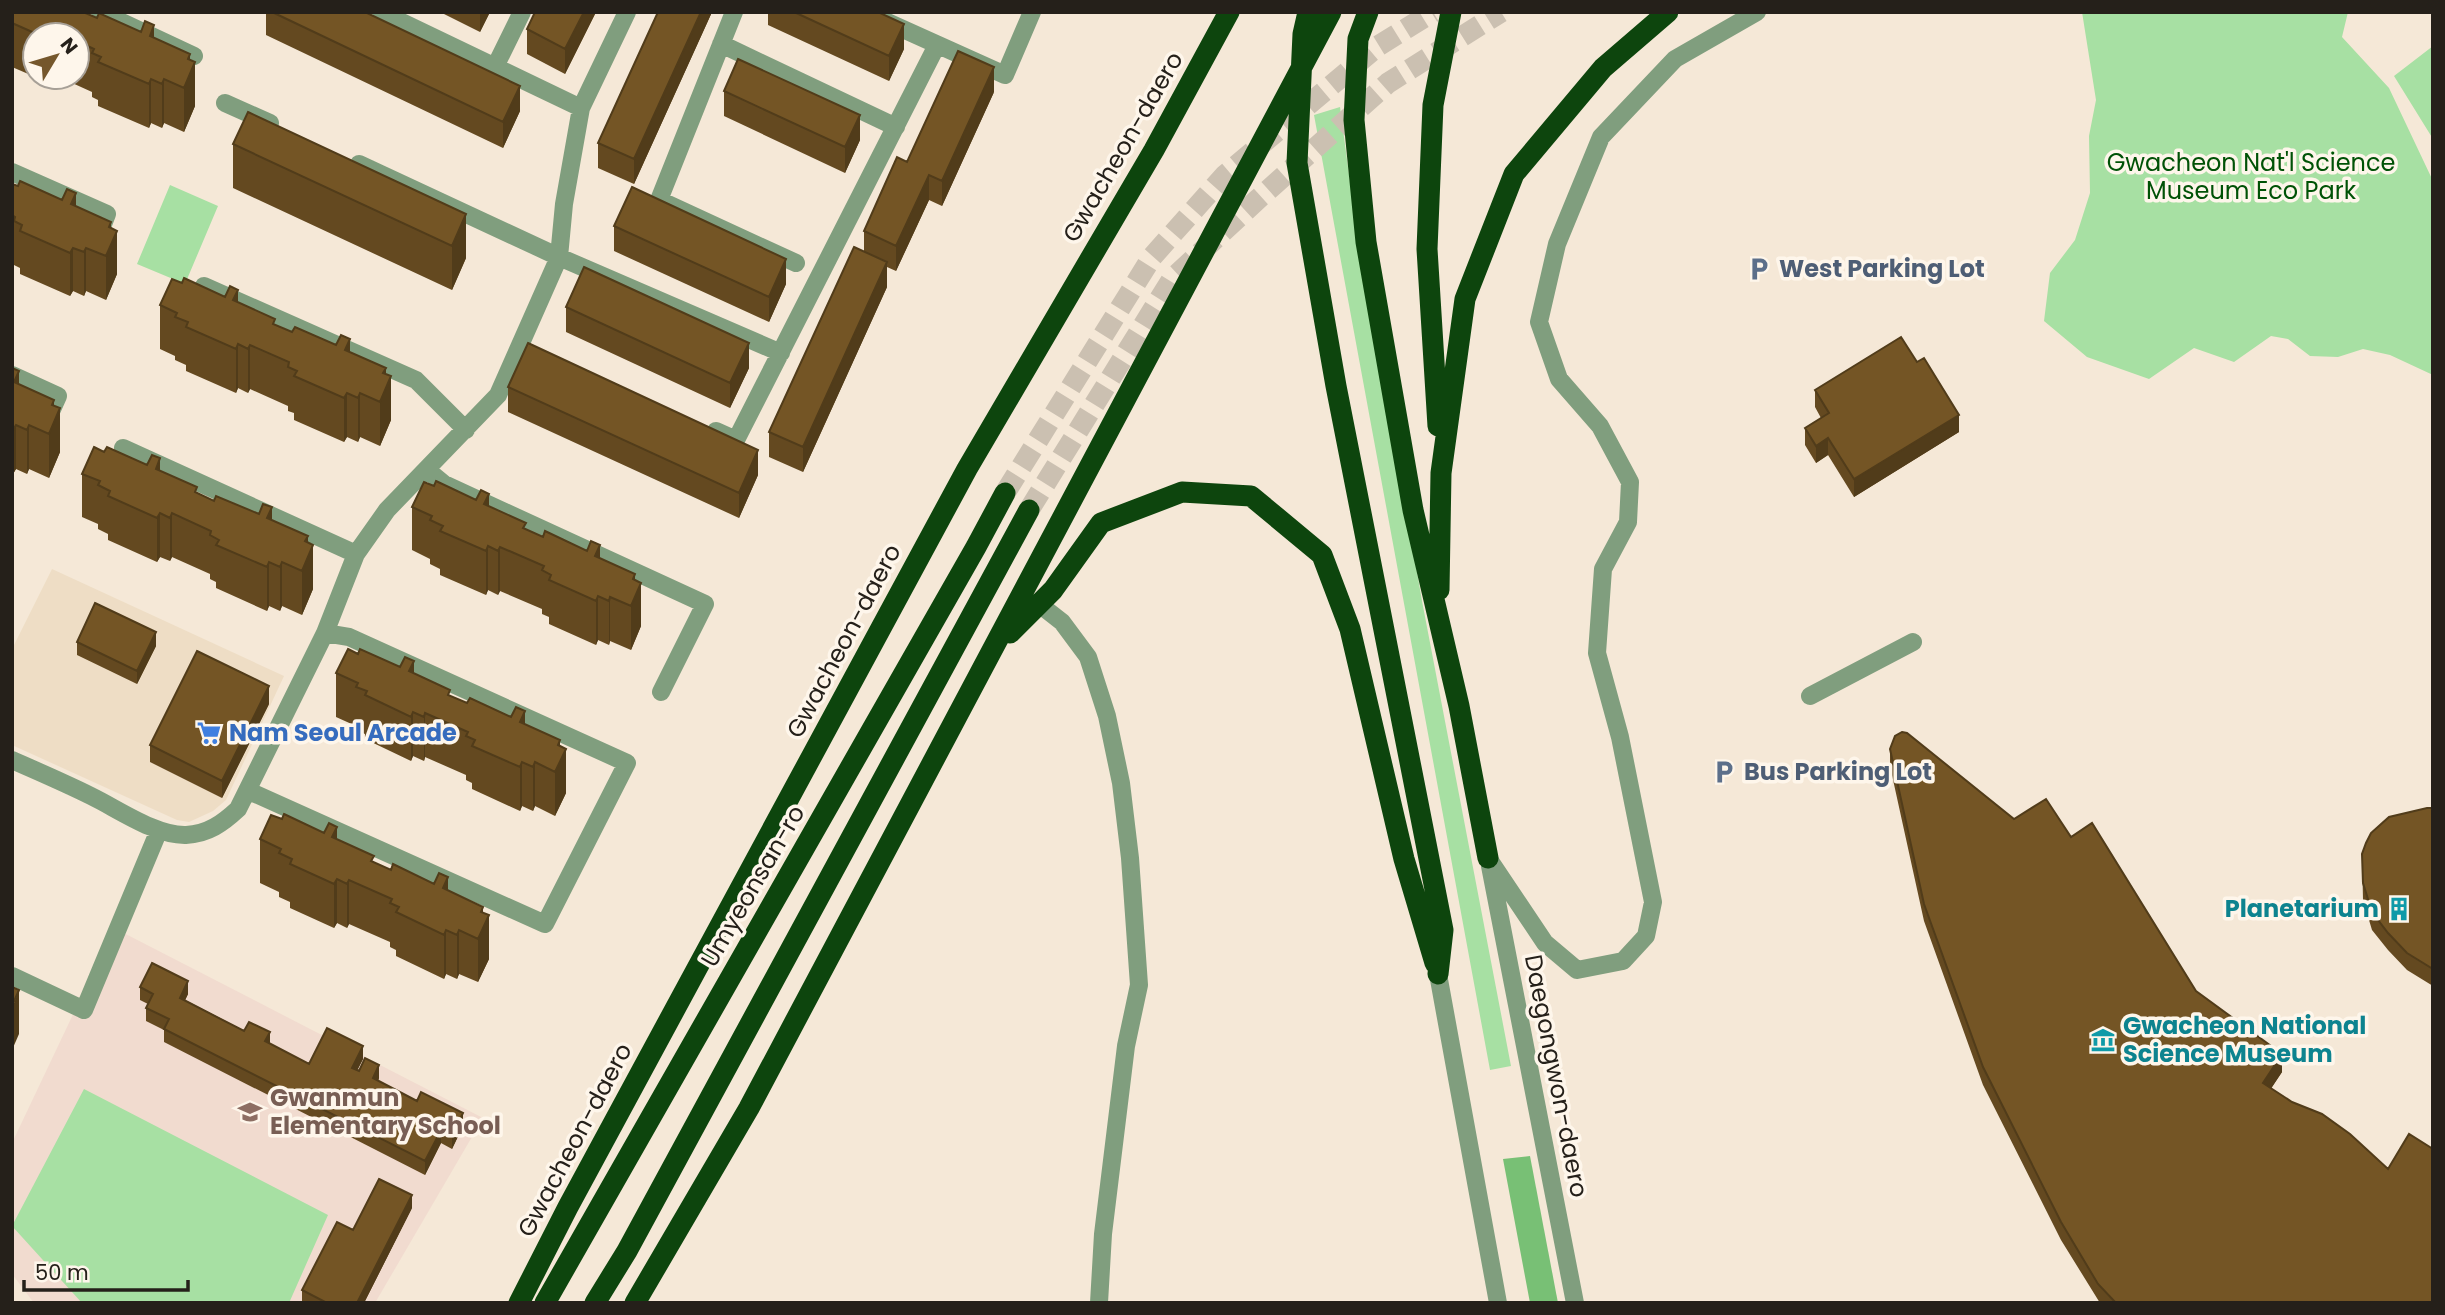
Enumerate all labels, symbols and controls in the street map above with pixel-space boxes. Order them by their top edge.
north arrow [21,21,91,91]
text: N [54,32,84,60]
street label: Gwacheon-daero [1055,45,1191,248]
park label: Gwacheon Nat'l Science Museum Eco Park [2107,146,2395,207]
place label: West Parking Lot [1779,252,1985,285]
parking icon: West Parking Lot [1745,255,1773,283]
street label: Gwacheon-daero [779,538,909,743]
place label: Nam Seoul Arcade [229,716,457,749]
supermarket icon: Nam Seoul Arcade [195,719,223,747]
place label: Bus Parking Lot [1744,755,1932,788]
parking icon: Bus Parking Lot [1710,758,1738,786]
street label: Umyeonsan-ro [693,799,812,973]
place label: Planetarium [2225,892,2379,925]
building icon: Planetarium [2385,895,2413,923]
street label: Daegongwon-daero [1517,952,1596,1200]
place label: Gwacheon National Science Museum [2123,1009,2366,1070]
museum icon: Gwacheon National Science Museum [2089,1026,2117,1054]
street label: Gwacheon-daero [510,1037,640,1242]
place label: Gwanmun Elementary School [270,1081,501,1142]
school or university icon: Gwanmun Elementary School [236,1098,264,1126]
scale bar [24,1248,189,1292]
text: 50 m [35,1258,89,1287]

